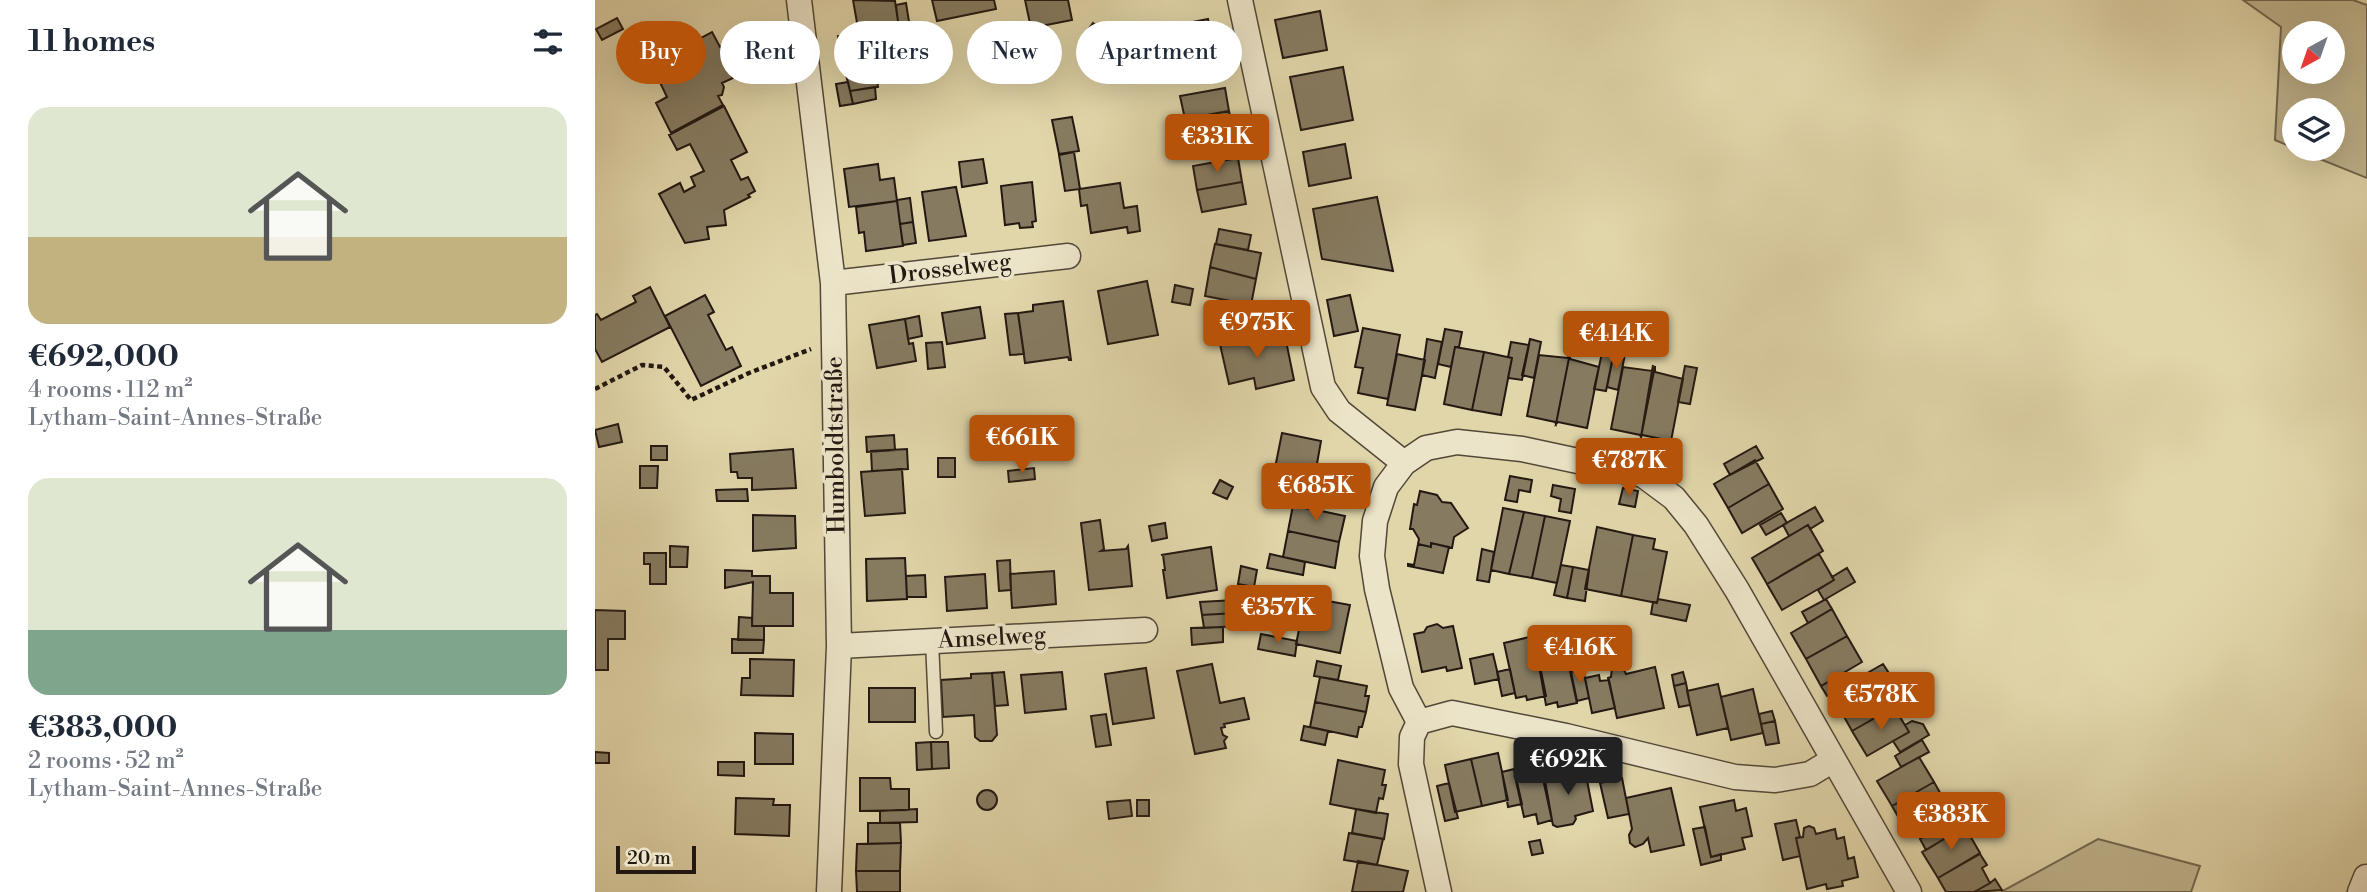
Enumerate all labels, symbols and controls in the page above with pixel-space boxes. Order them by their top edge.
chip: Buy [616,21,706,84]
chip: Rent [720,21,820,84]
chip: Filters [834,21,953,84]
chip: New [967,21,1062,84]
chip: Apartment [1076,21,1242,84]
north arrow [2282,21,2345,84]
map controls [2282,21,2345,161]
text: 11 homes [28,23,155,61]
icon: filters [529,23,567,61]
button: layers [2282,98,2345,161]
pin: €331K [1168,114,1266,174]
text: €331K [1181,123,1253,151]
icon: home [235,153,361,279]
street label: Drosselweg [887,247,1014,291]
pin: €975K [1208,300,1306,360]
text: €975K [1219,309,1295,337]
pin: €414K [1567,312,1665,371]
text: €414K [1579,320,1653,348]
text: €692,000 [28,338,179,376]
street label: Humboldtstraße [819,356,853,534]
text: 4 rooms · 112 m² [28,376,193,404]
text: Lytham-Saint-Annes-Straße [28,404,322,432]
pin: €661K [973,416,1071,475]
text: €661K [985,424,1059,452]
pin: €787K [1580,438,1678,498]
text: €787K [1592,447,1666,475]
pin: €685K [1267,463,1365,523]
text: €685K [1277,472,1355,500]
icon: home [235,524,361,650]
pin: €357K [1229,586,1327,645]
text: €357K [1241,594,1315,622]
street label: Amselweg [936,620,1047,656]
pin: €416K [1531,626,1629,685]
text: €416K [1543,634,1617,662]
pin: €578K [1832,672,1930,732]
text: €578K [1843,681,1919,709]
text: €383,000 [28,709,177,747]
pin: €692K [1519,738,1617,797]
text: €692K [1530,746,1606,774]
text: 2 rooms · 52 m² [28,747,184,775]
text: Lytham-Saint-Annes-Straße [28,775,322,803]
pin: €383K [1902,792,2000,852]
text: €383K [1913,801,1989,829]
scale bar [616,843,697,875]
text: 20 m [627,846,671,870]

